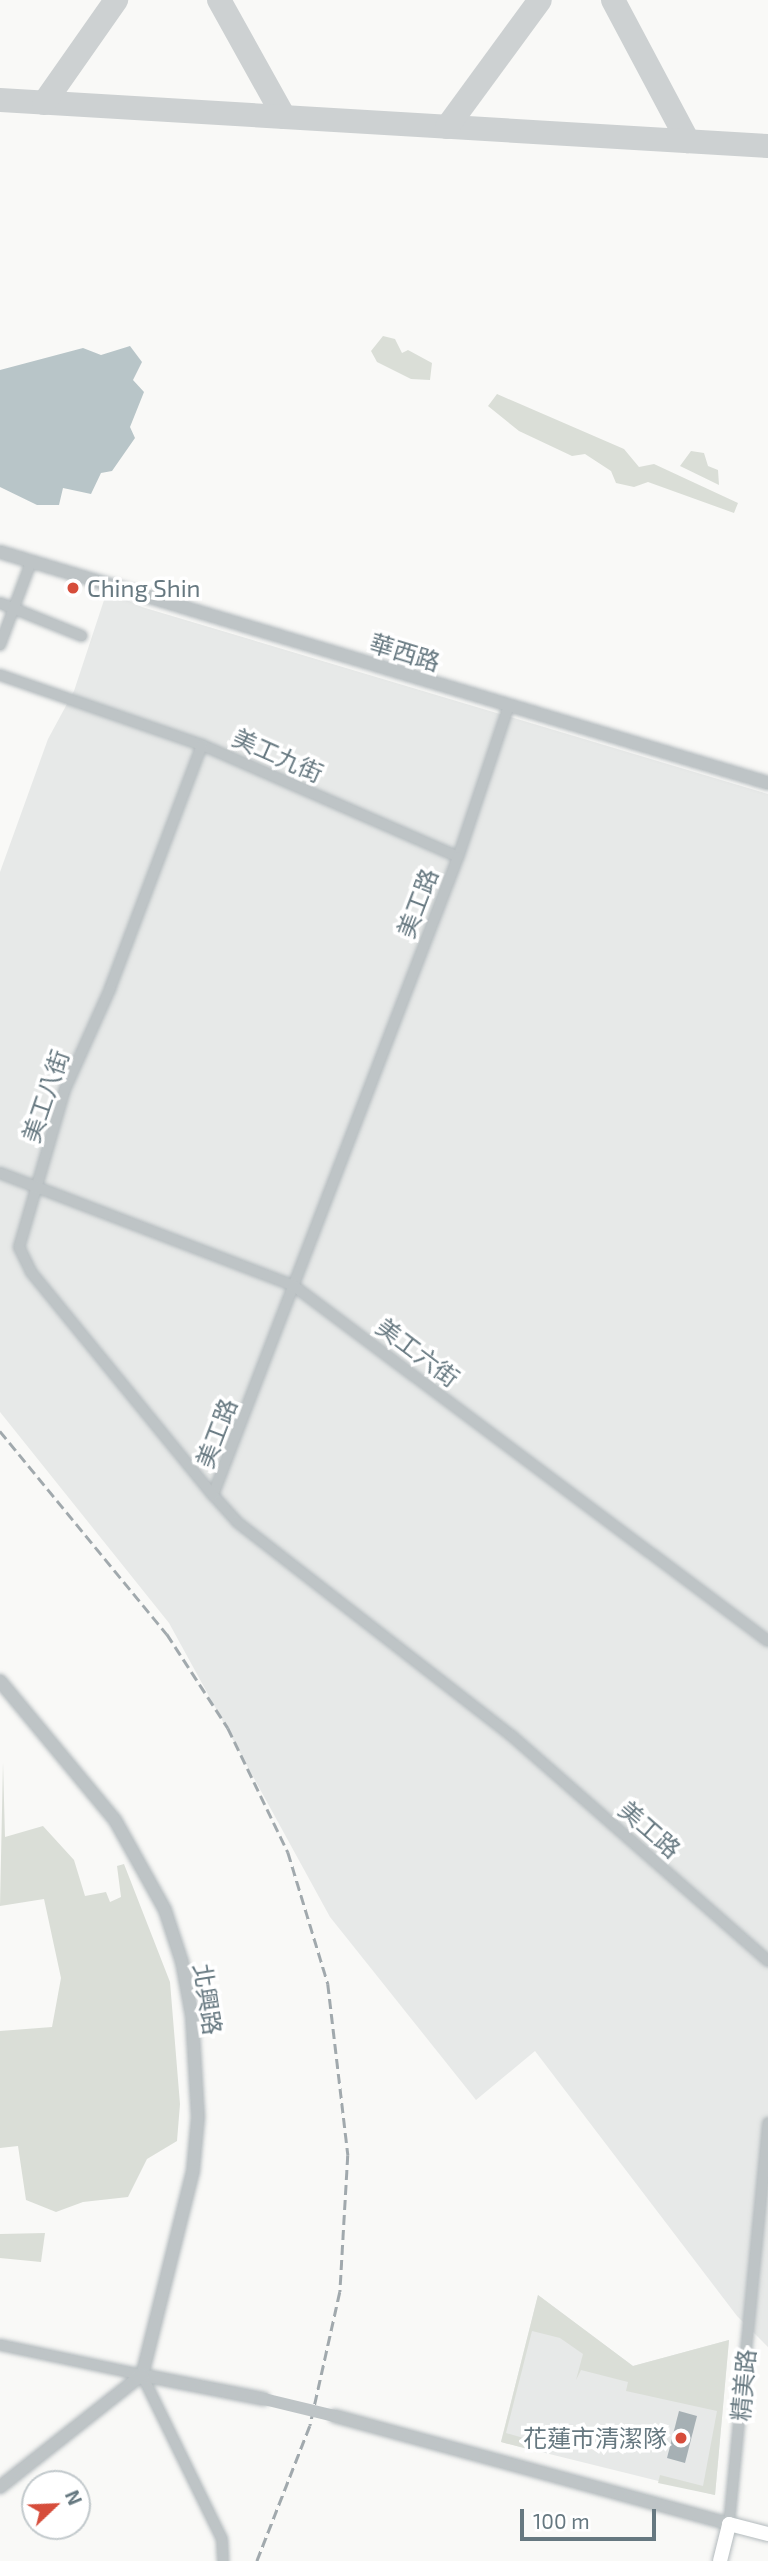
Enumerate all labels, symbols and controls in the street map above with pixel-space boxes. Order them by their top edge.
place label: Ching Shin [87,574,201,602]
marker: Ching Shin [65,580,81,596]
street label: 華西路 [366,628,444,676]
street label: 美工九街 [228,722,328,788]
street label: 美工路 [391,864,443,942]
street label: 美工八街 [16,1046,74,1146]
street label: 美工六街 [371,1312,465,1392]
street label: 美工路 [190,1394,242,1472]
street label: 美工路 [613,1795,687,1863]
street label: 北興路 [188,1961,228,2037]
street label: 精美路 [726,2348,760,2422]
place label: 花蓮市清潔隊 [523,2424,667,2452]
marker: 花蓮市清潔隊 [673,2430,689,2446]
north arrow [21,2470,91,2540]
text: N [61,2487,87,2508]
scale bar [523,2494,660,2538]
text: 100 m [533,2508,590,2533]

